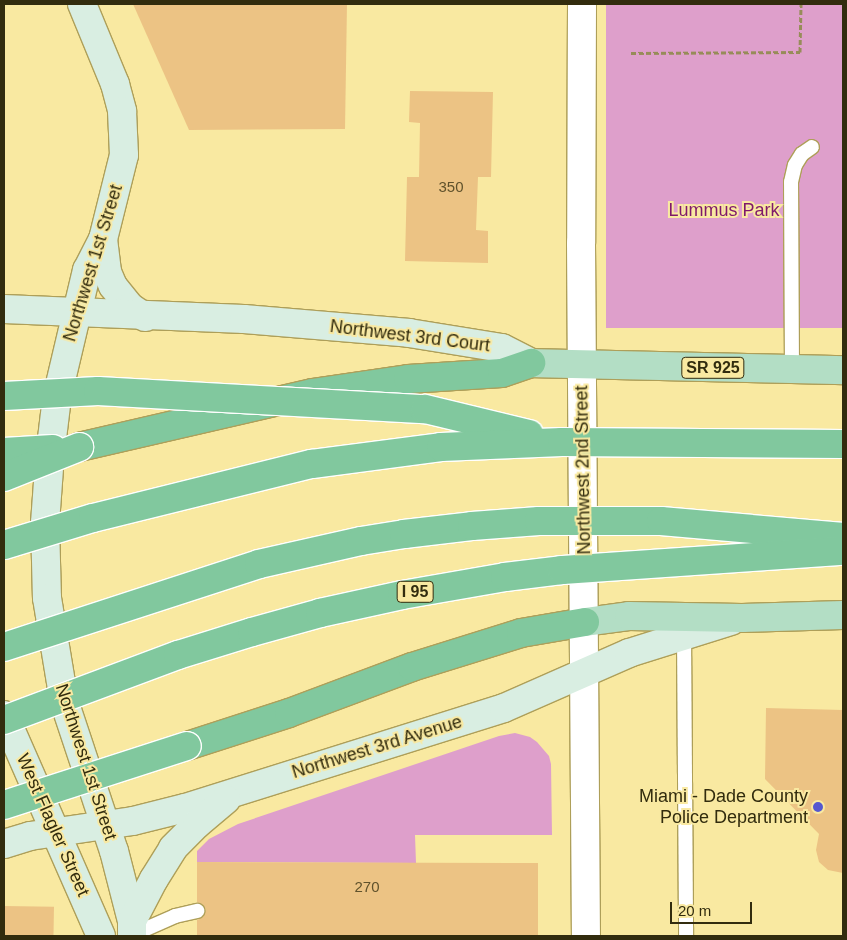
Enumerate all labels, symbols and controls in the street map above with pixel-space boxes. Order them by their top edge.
house number: 350 [438,178,464,196]
street label: Northwest 1st Street [59,182,127,344]
park label: Lummus Park [668,199,780,221]
street label: Northwest 3rd Court [329,315,491,357]
road number: SR 925 [680,354,746,382]
street label: Northwest 2nd Street [571,385,595,555]
road number: I 95 [396,578,434,606]
street label: Northwest 1st Street [51,681,121,843]
street label: Northwest 3rd Avenue [289,711,465,783]
street label: West Flagler Street [12,750,94,900]
place label: Miami - Dade County Police Department [639,786,808,829]
marker: Miami - Dade County Police Department [812,801,824,813]
house number: 270 [354,878,380,896]
scale bar [672,892,754,924]
text: 20 m [678,902,711,919]

